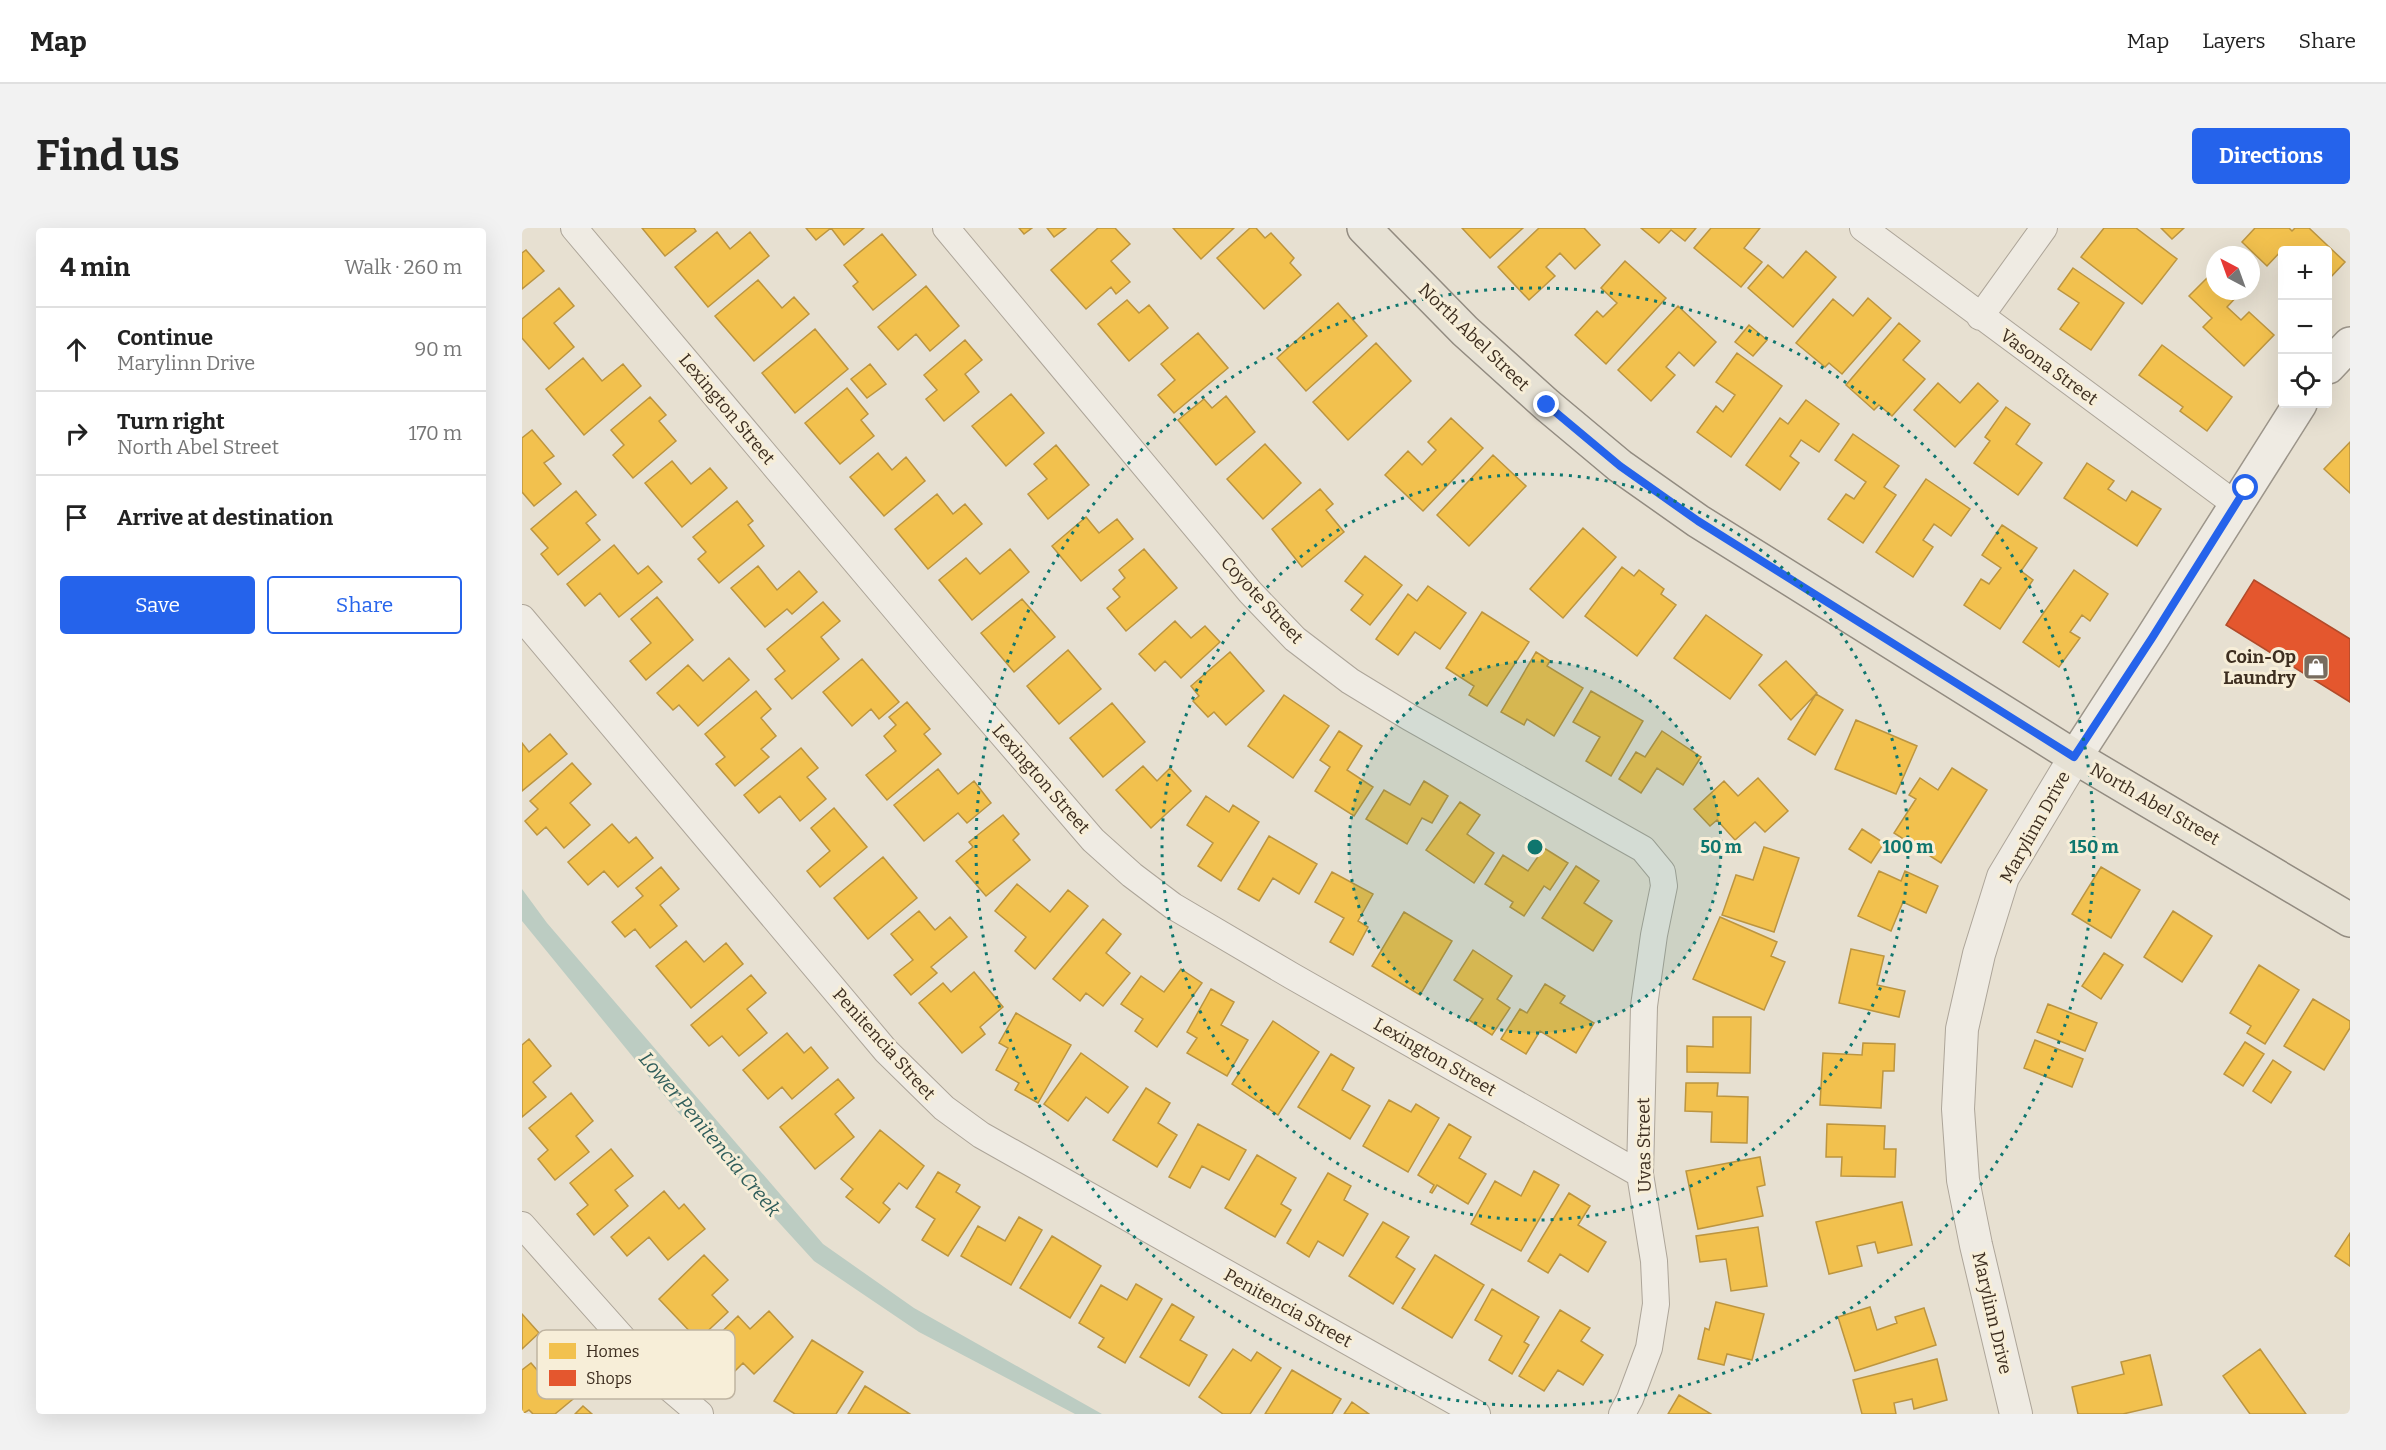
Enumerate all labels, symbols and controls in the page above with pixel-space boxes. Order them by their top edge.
text: Map [30,25,87,58]
text: Map [2127,28,2169,54]
text: Layers [2202,28,2266,54]
text: Share [2299,28,2356,54]
button: Directions [2192,128,2350,184]
text: Find us [36,131,180,181]
north arrow [2206,246,2260,300]
map controls [2278,246,2332,408]
button: + [2278,246,2332,300]
text: 4 min [60,252,130,283]
text: Walk · 260 m [344,255,462,279]
street label: North Abel Street [1414,278,1534,396]
button: − [2278,300,2332,354]
text: Continue [117,324,213,351]
street label: Vasona Street [1996,324,2103,410]
icon: ahead [60,333,93,366]
text: 90 m [414,337,462,361]
street label: Lexington Street [674,349,780,469]
text: Marylinn Drive [117,351,255,375]
button: locate [2278,354,2332,408]
route end [1533,391,1559,417]
text: Turn right [117,408,225,435]
icon: right [60,417,93,450]
text: 170 m [409,421,462,445]
text: North Abel Street [117,435,279,459]
route start [2232,474,2258,500]
icon: arrive [60,501,93,534]
text: Arrive at destination [117,504,333,531]
street label: Coyote Street [1216,552,1308,648]
button: Save [60,576,255,634]
button: Share [267,576,462,634]
place label: Coin-Op Laundry [2223,646,2297,689]
shop icon: Coin-Op Laundry [2301,652,2331,682]
street label: Lexington Street [988,720,1095,839]
street label: North Abel Street [2086,758,2224,850]
street label: Marylinn Drive [1995,767,2075,887]
text: 50 m [1700,836,1742,858]
text: 100 m [1882,836,1934,858]
text: 150 m [2069,836,2119,858]
centre of rings [1525,837,1545,857]
street label: Penitencia Street [828,984,940,1105]
street label: Lexington Street [1370,1013,1501,1101]
water label: Lower Penitencia Creek [634,1047,786,1221]
street label: Uvas Street [1632,1097,1656,1193]
street label: Marylinn Drive [1967,1250,2017,1376]
street label: Penitencia Street [1220,1264,1356,1353]
legend [537,1330,735,1399]
text: Homes [586,1342,639,1361]
text: Shops [586,1369,632,1388]

